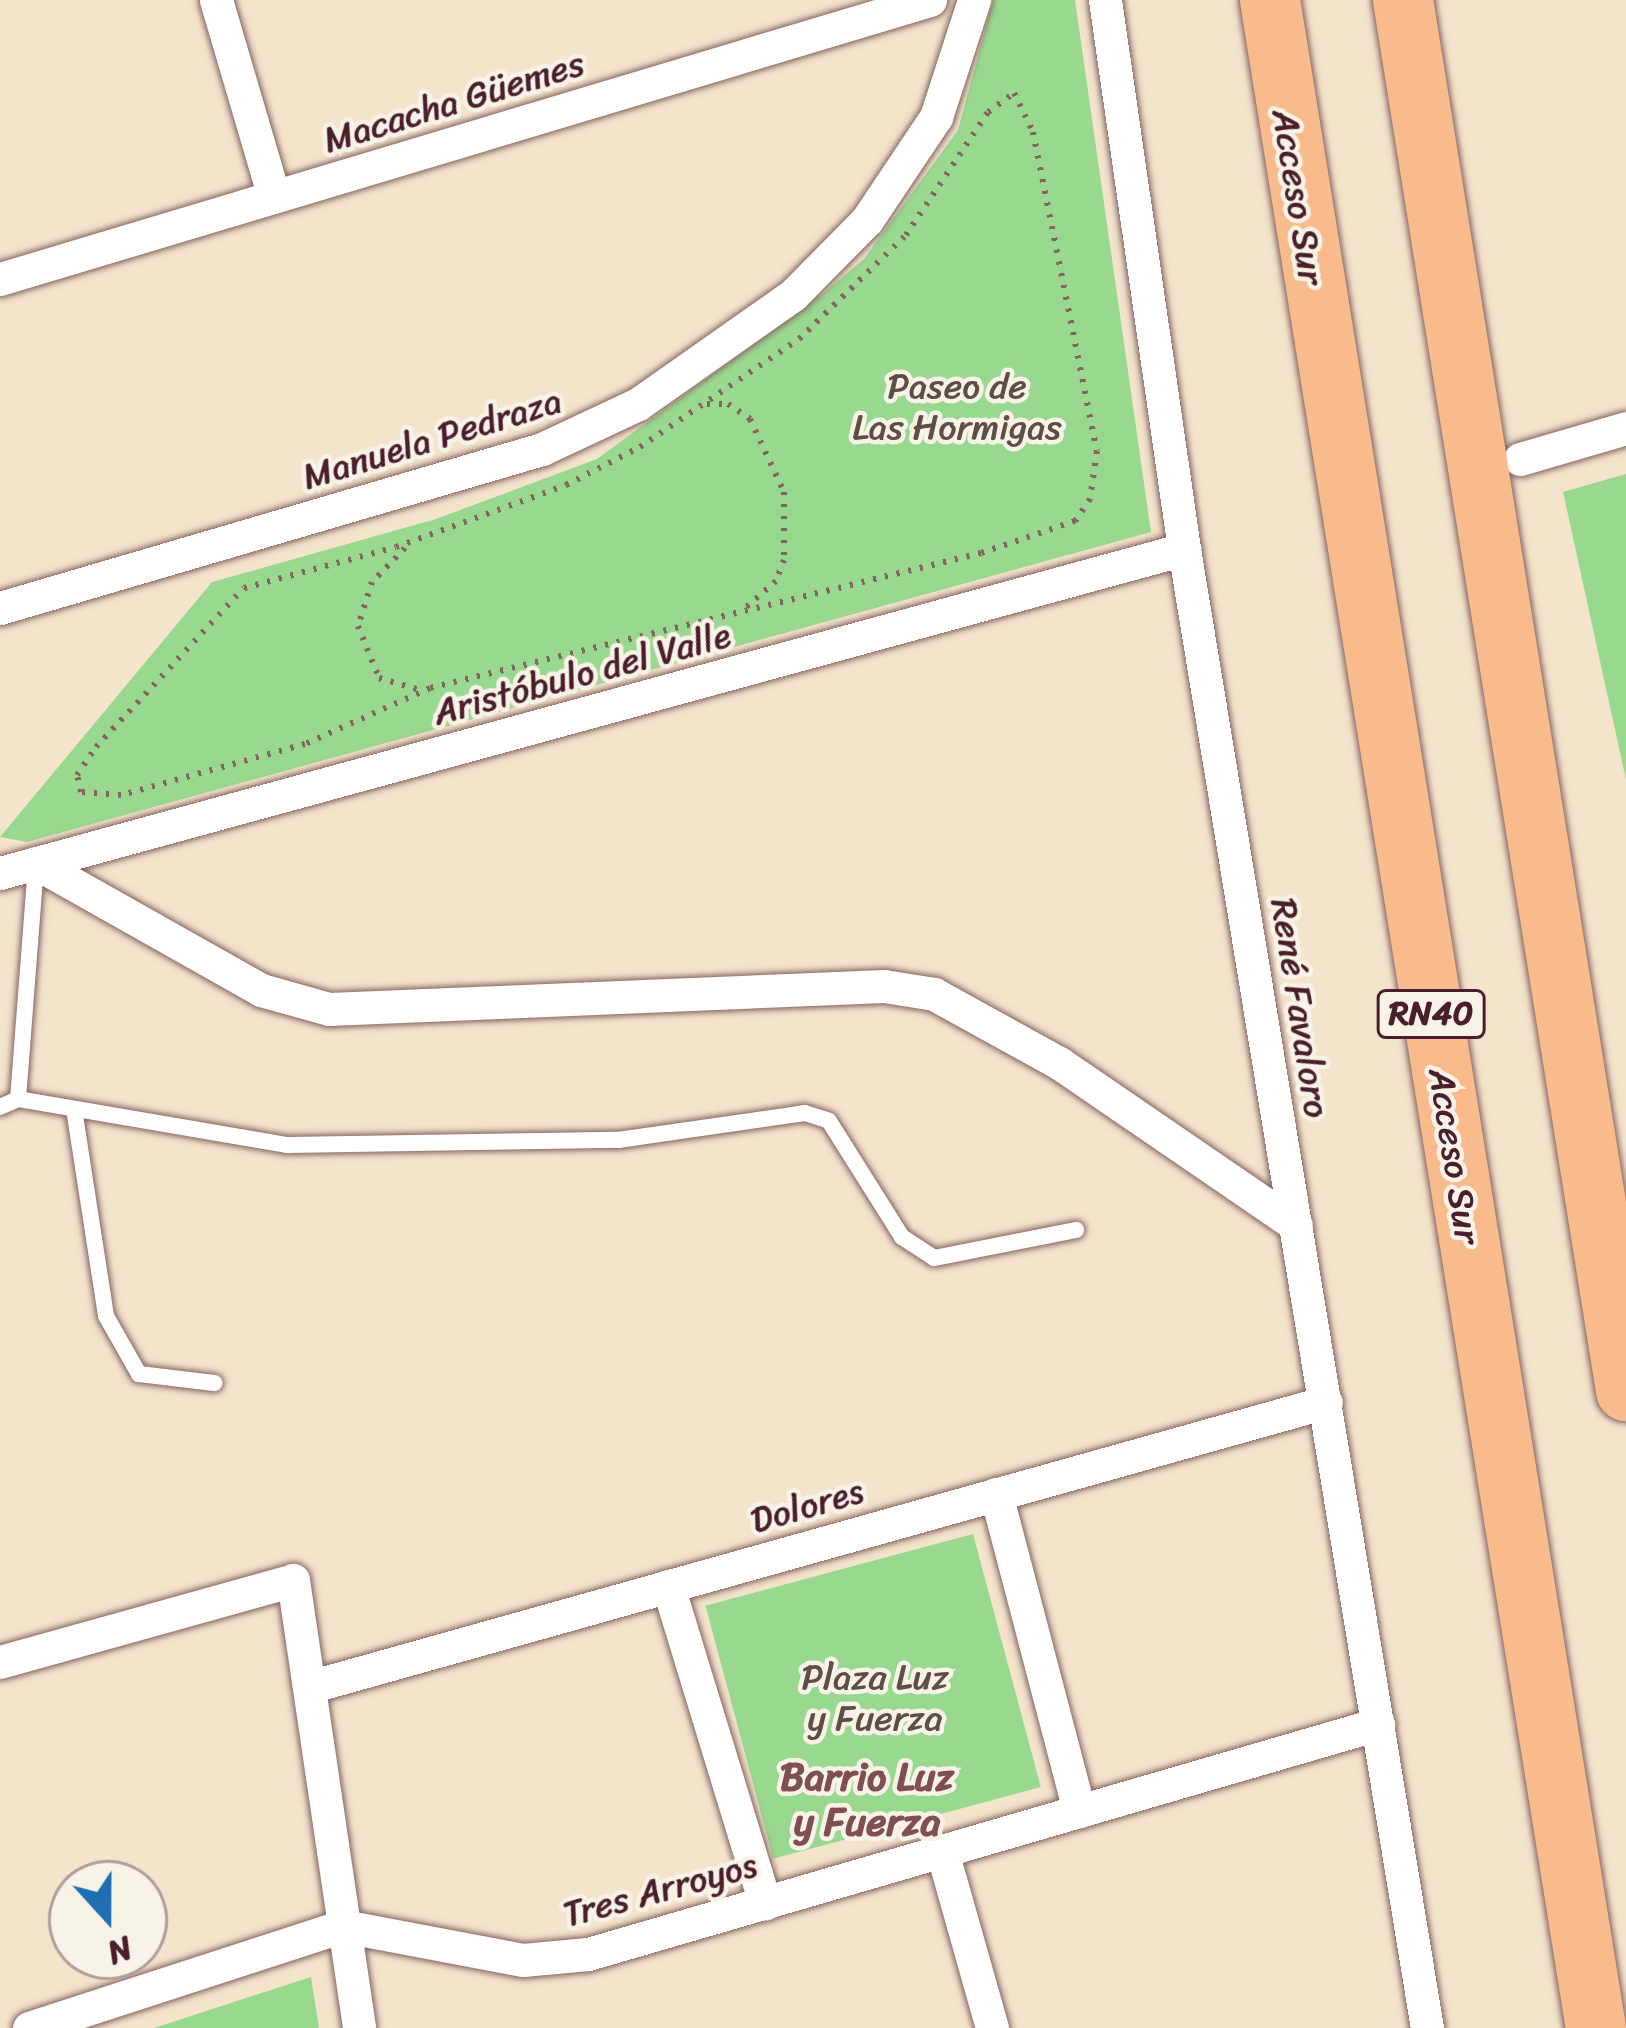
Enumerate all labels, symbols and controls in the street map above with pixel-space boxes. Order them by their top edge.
street label: Macacha Güemes [318,42,590,162]
street label: Acceso Sur [1263,106,1333,288]
park label: Paseo de Las Hormigas [852,364,1062,449]
street label: Manuela Pedraza [297,379,567,499]
street label: Aristóbulo del Valle [428,613,736,735]
street label: René Favaloro [1261,895,1339,1121]
road number: RN40 [1374,987,1488,1041]
street label: Acceso Sur [1419,1065,1489,1247]
street label: Dolores [746,1469,868,1543]
park label: Plaza Luz y Fuerza [801,1655,949,1740]
district label: Barrio Luz y Fuerza [780,1755,954,1846]
street label: Tres Arroyos [557,1843,763,1937]
north arrow [48,1860,168,1980]
text: N [99,1920,141,1982]

